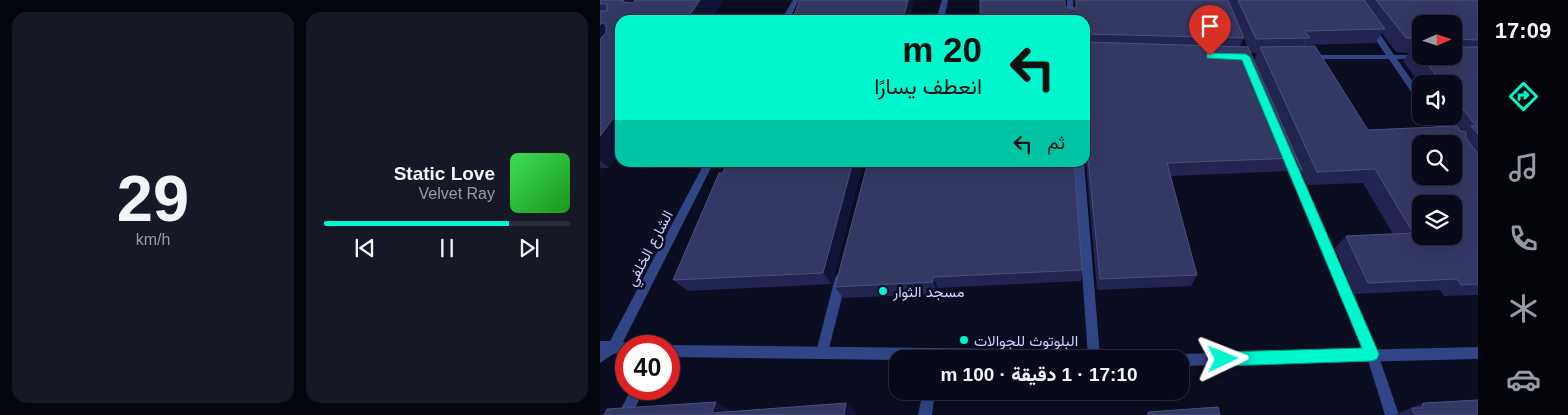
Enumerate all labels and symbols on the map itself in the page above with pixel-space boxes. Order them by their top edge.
pin [1189,5,1231,56]
north arrow [1412,15,1462,65]
street label: الشارع الخلفي [622,207,680,291]
place label: مسجد الثوار [892,283,965,301]
marker: مسجد الثوار [877,285,889,297]
place label: البلوتوث للجوالات [974,332,1078,350]
position arrow [1196,332,1248,384]
marker: البلوتوث للجوالات [958,334,970,346]
speed limit sign: 40 [615,335,680,400]

